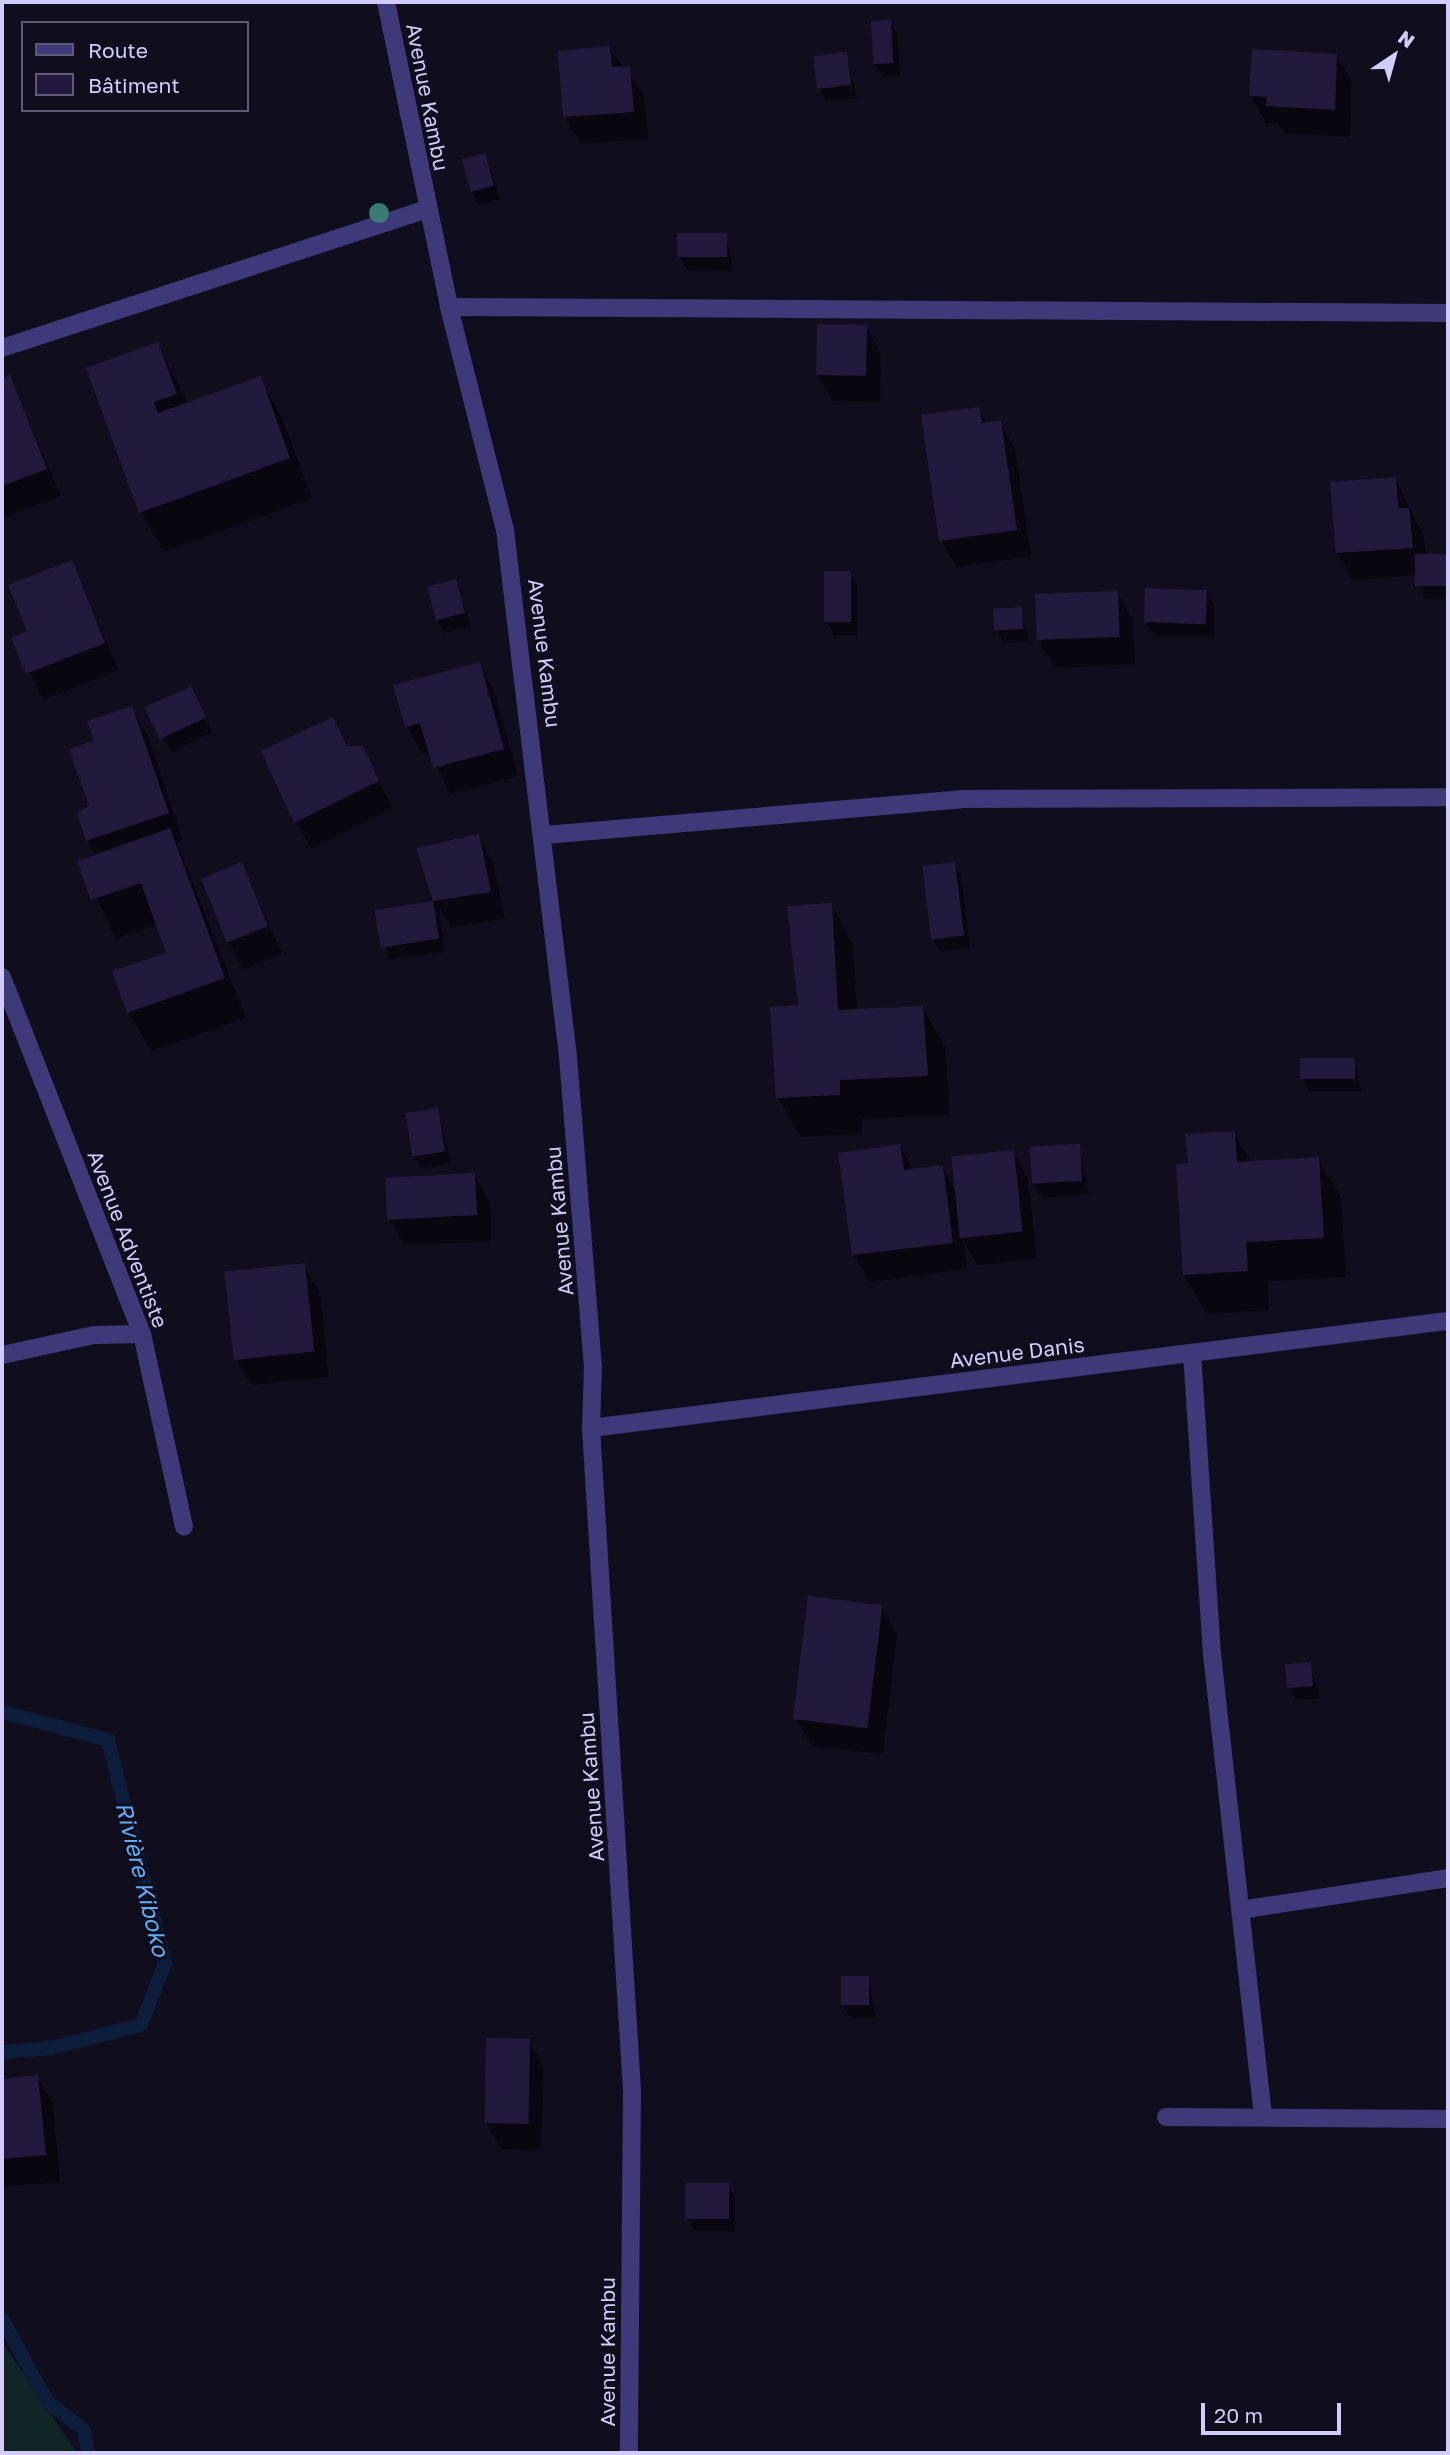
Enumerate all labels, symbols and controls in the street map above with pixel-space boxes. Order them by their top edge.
legend [21,21,248,112]
street label: Avenue Kambu [401,21,455,173]
north arrow [1359,21,1429,91]
text: N [1394,25,1419,52]
text: Route [88,37,148,63]
text: Bâtiment [88,72,180,98]
street label: Avenue Kambu [523,577,567,729]
street label: Avenue Kambu [540,1145,578,1297]
street label: Avenue Adventiste [83,1147,173,1331]
street label: Avenue Danis [948,1331,1086,1373]
street label: Avenue Kambu [573,1711,609,1863]
water label: Rivière Kiboko [110,1799,176,1959]
street label: Avenue Kambu [594,2277,620,2427]
scale bar [1205,2388,1345,2432]
text: 20 m [1214,2402,1263,2428]

